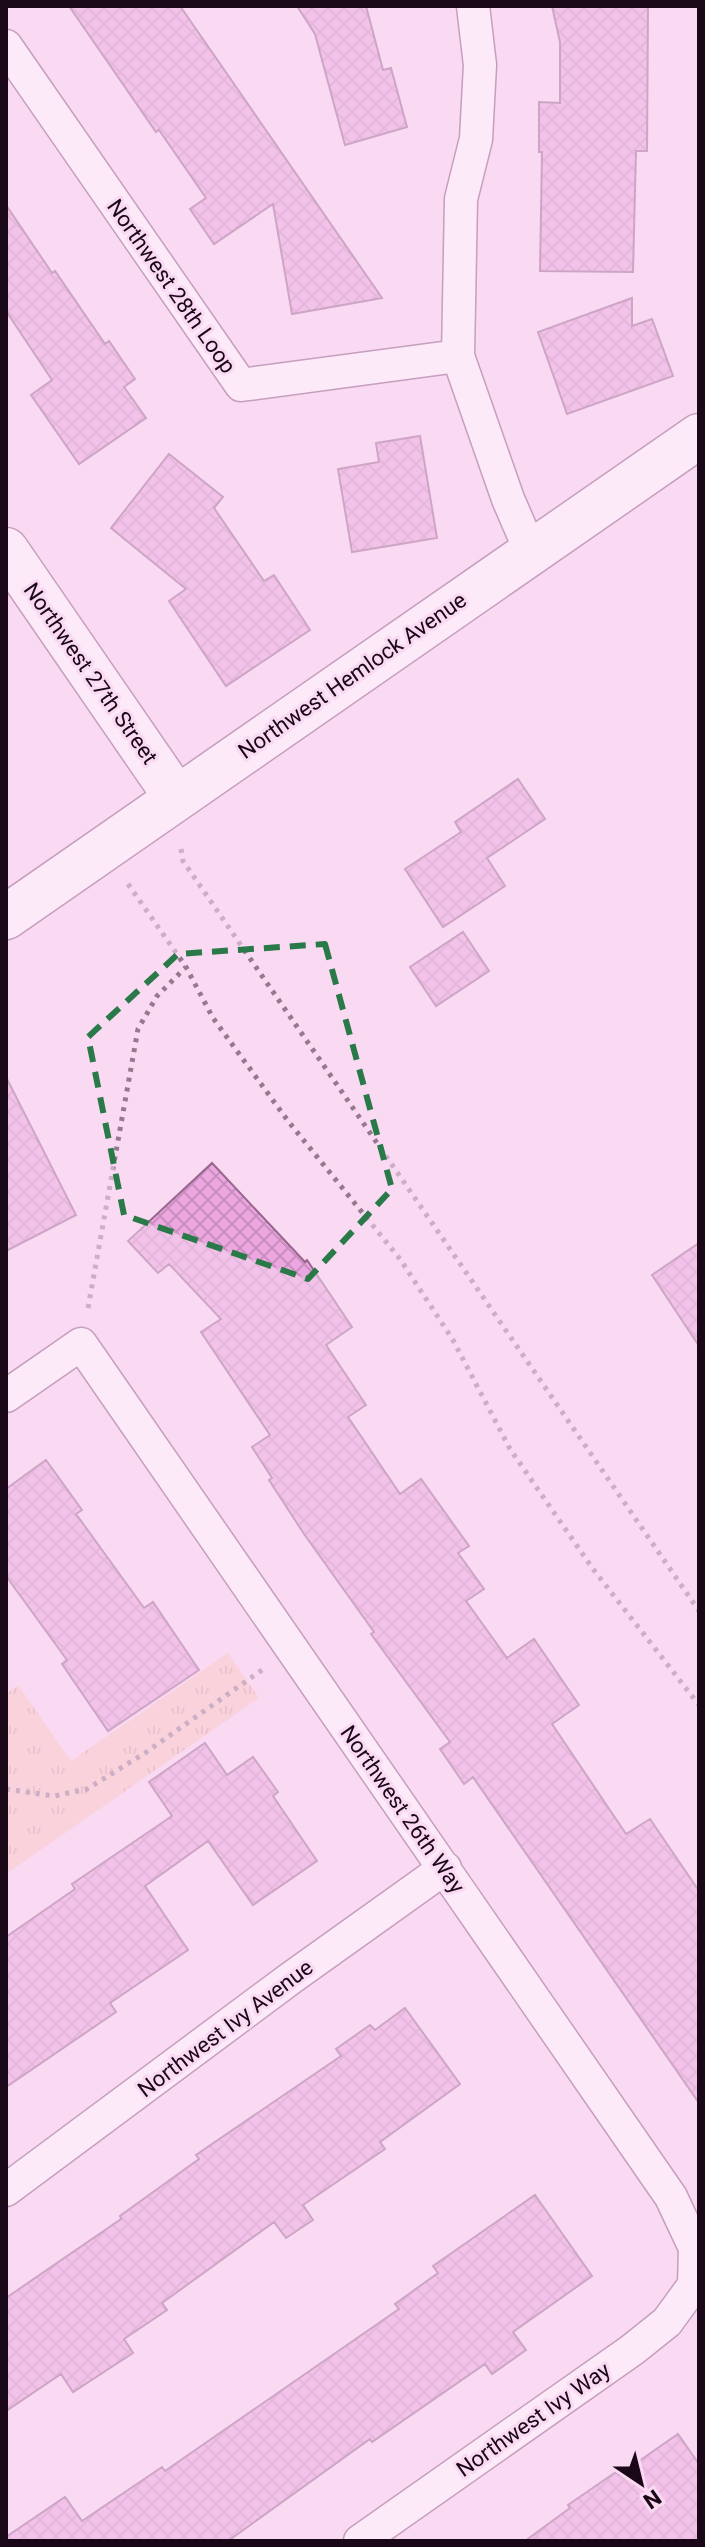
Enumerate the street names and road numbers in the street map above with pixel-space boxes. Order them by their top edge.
street label: Northwest 28th Loop [102,195,241,378]
street label: Northwest 27th Street [19,578,163,769]
street label: Northwest Hemlock Avenue [234,587,471,764]
street label: Northwest 26th Way [335,1721,470,1898]
street label: Northwest Ivy Avenue [133,1955,318,2102]
street label: Northwest Ivy Way [452,2357,615,2482]

